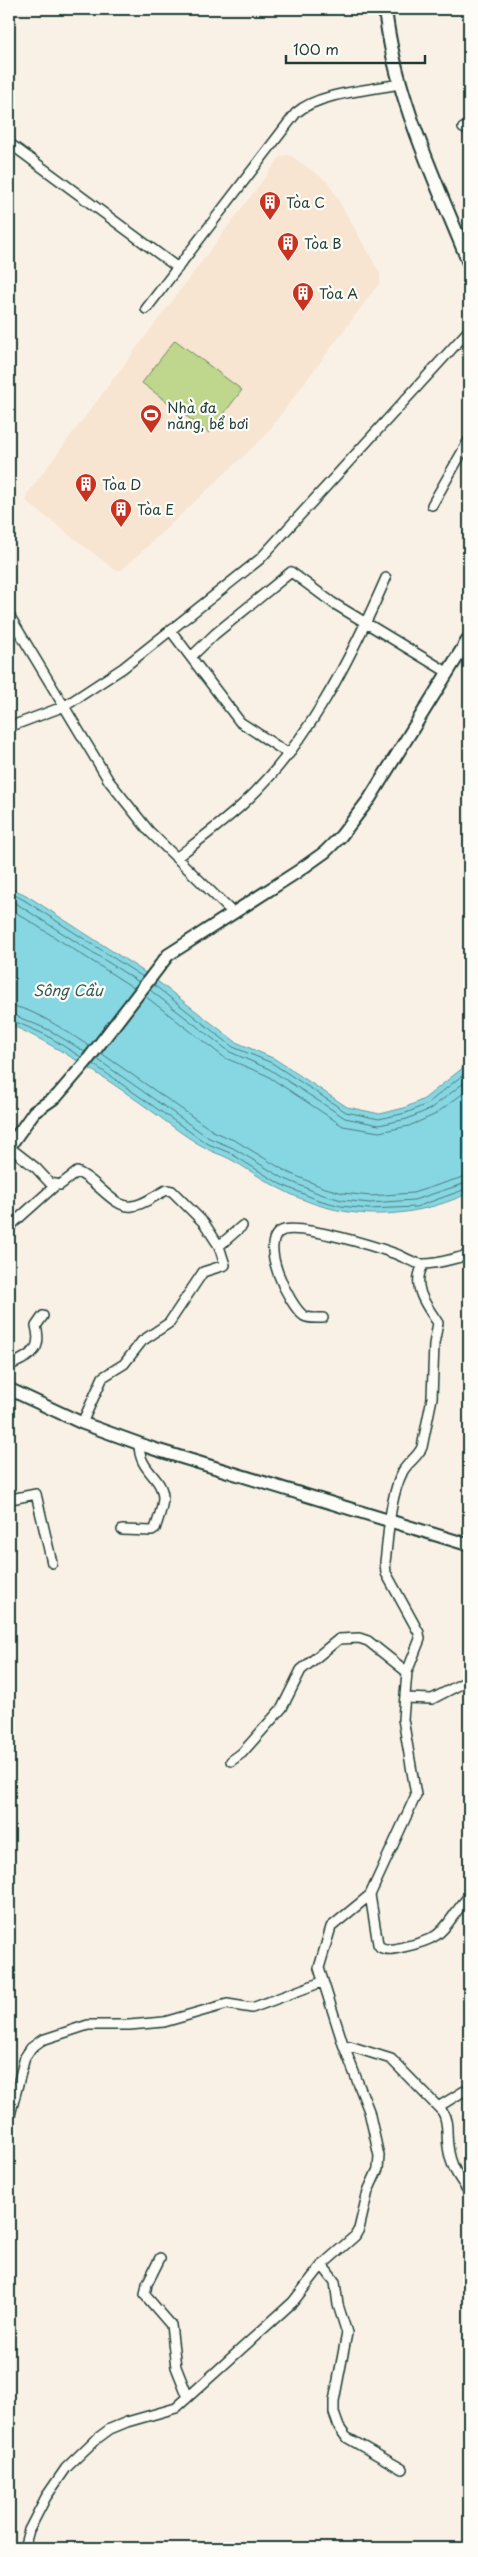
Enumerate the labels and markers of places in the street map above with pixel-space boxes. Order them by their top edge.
building icon: Tòa C [258,190,282,221]
place label: Tòa C [286,192,325,213]
building icon: Tòa B [276,231,300,262]
place label: Tòa B [304,233,342,254]
building icon: Tòa A [291,281,315,312]
place label: Tòa A [319,283,358,304]
place label: Nhà đa năng, bể bơi [167,397,249,434]
sports icon: Nhà đa năng, bể bơi [139,403,163,434]
building icon: Tòa D [74,472,98,503]
place label: Tòa D [102,474,141,495]
building icon: Tòa E [109,497,133,528]
place label: Tòa E [137,499,174,520]

